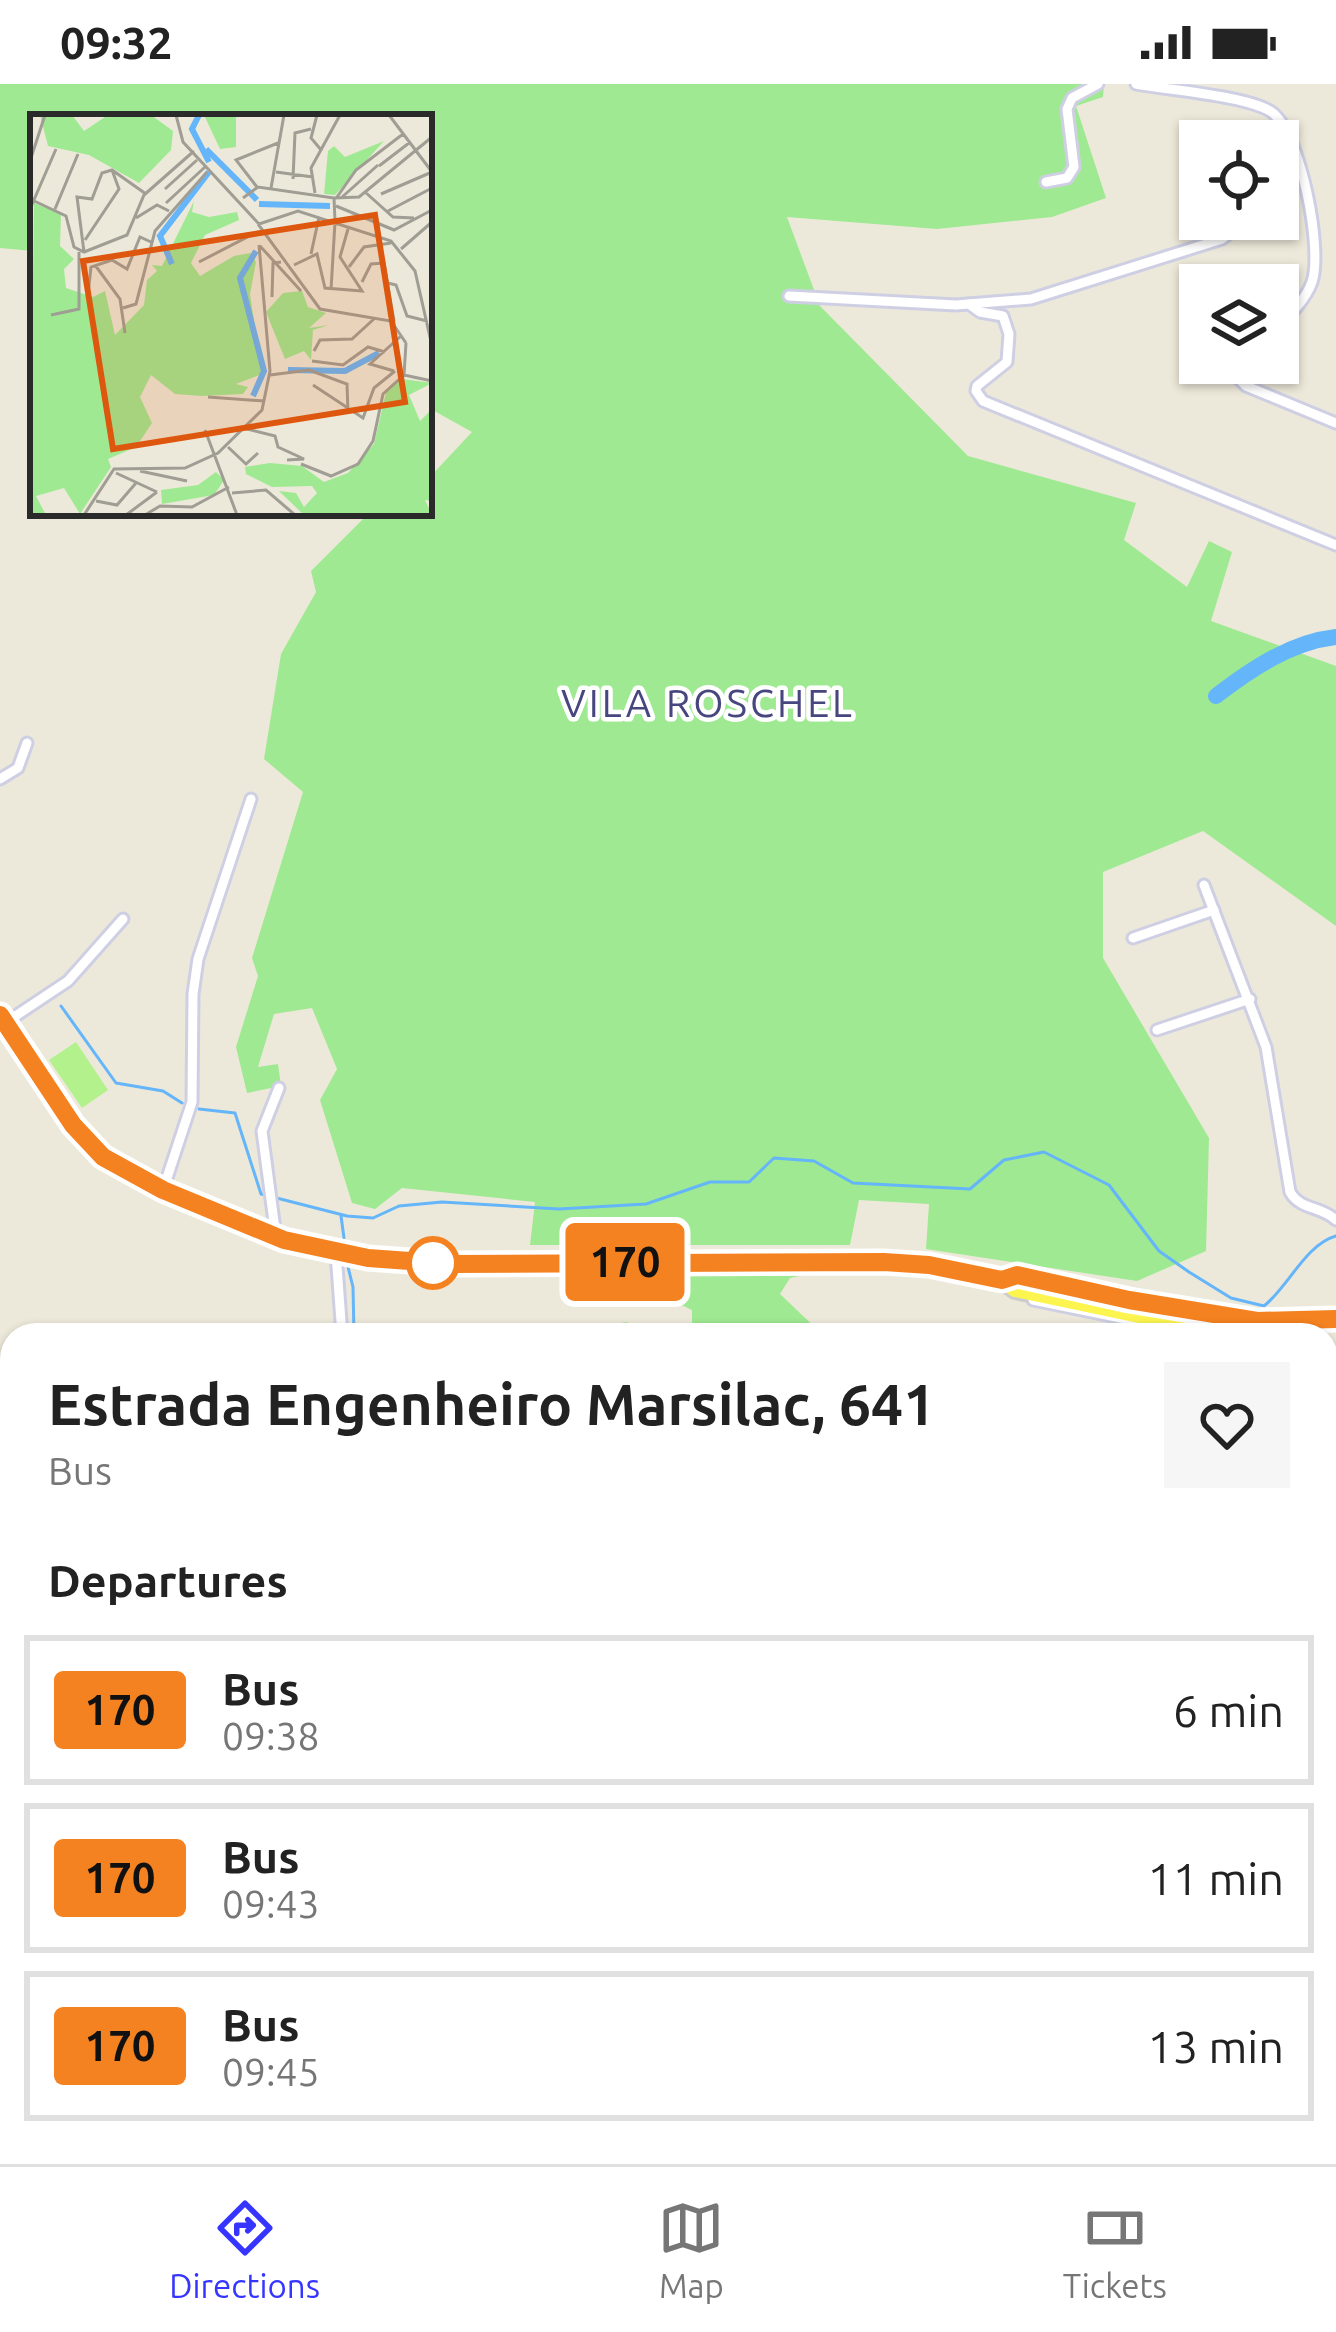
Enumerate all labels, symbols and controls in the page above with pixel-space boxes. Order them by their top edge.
text: 09:32 [60,17,173,68]
inset map [30,114,432,516]
map controls [1179,120,1299,384]
button: locate [1179,120,1299,240]
button: layers [1179,264,1299,384]
district label: VILA ROSCHEL [561,681,855,724]
line badge: 170 [556,1223,694,1301]
unlabelled marker [408,1238,458,1288]
text: 170 [589,1238,661,1285]
button: heart [1164,1362,1290,1488]
text: Estrada Engenheiro Marsilac, 641 [48,1372,935,1436]
text: Bus [48,1449,112,1492]
text: Departures [48,1555,288,1606]
text: Bus [222,1663,299,1714]
text: 6 min [1173,1685,1284,1736]
text: 170 [84,1686,156,1733]
text: 09:38 [222,1714,320,1757]
text: Bus [222,1831,299,1882]
text: 11 min [1147,1853,1284,1904]
text: 170 [84,1854,156,1901]
text: 09:43 [222,1882,320,1925]
text: Bus [222,1999,299,2050]
text: 13 min [1147,2021,1284,2072]
text: 170 [84,2022,156,2069]
text: 09:45 [222,2050,320,2093]
tab: Directions [169,2195,320,2304]
tab: Map [658,2195,724,2304]
tab: Tickets [1063,2195,1167,2304]

